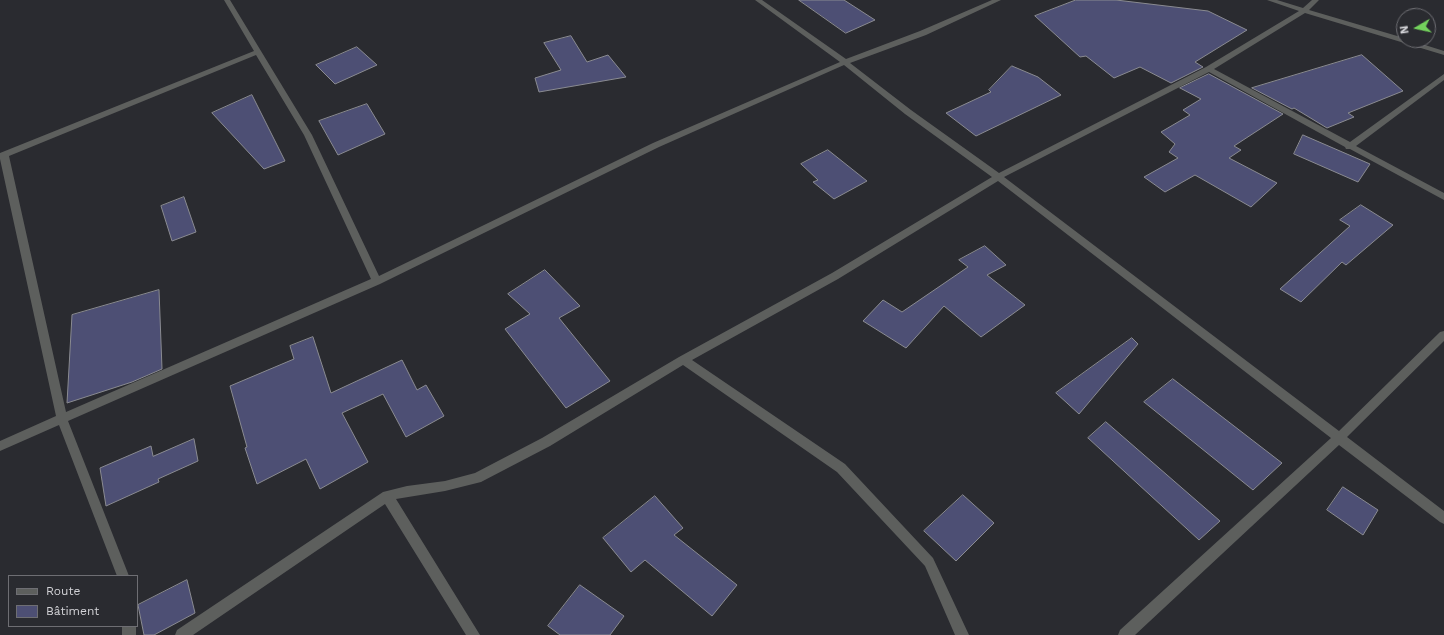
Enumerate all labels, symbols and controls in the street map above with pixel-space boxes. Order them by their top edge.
north arrow [1396,8,1436,48]
text: N [1398,25,1412,35]
legend [8,575,138,627]
text: Route [46,584,80,598]
text: Bâtiment [46,604,99,618]

